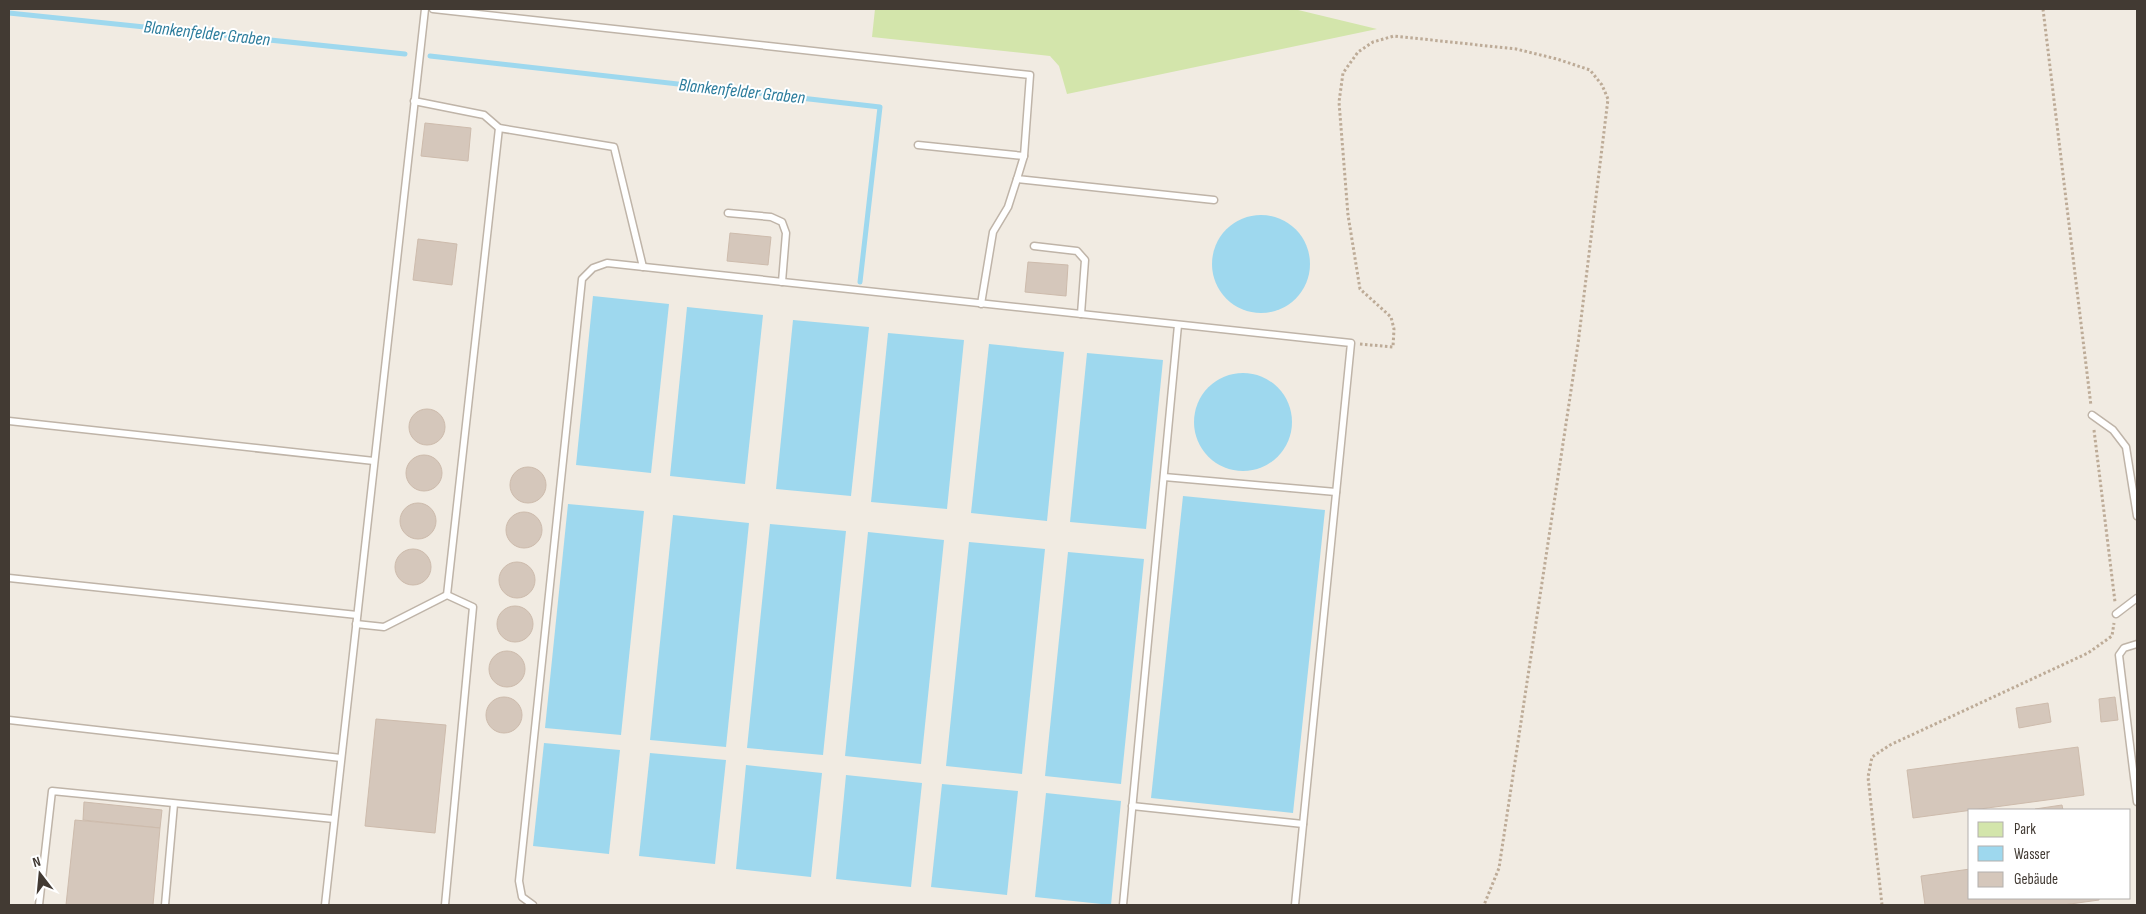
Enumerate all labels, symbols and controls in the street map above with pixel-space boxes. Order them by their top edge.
water label: Blankenfelder Graben [143,16,272,51]
water label: Blankenfelder Graben [678,74,807,109]
legend [1968,809,2131,899]
text: Park [2014,820,2036,839]
text: Wasser [2014,845,2051,864]
north arrow [15,849,65,899]
text: N [31,853,42,871]
text: Gebäude [2014,870,2058,889]

